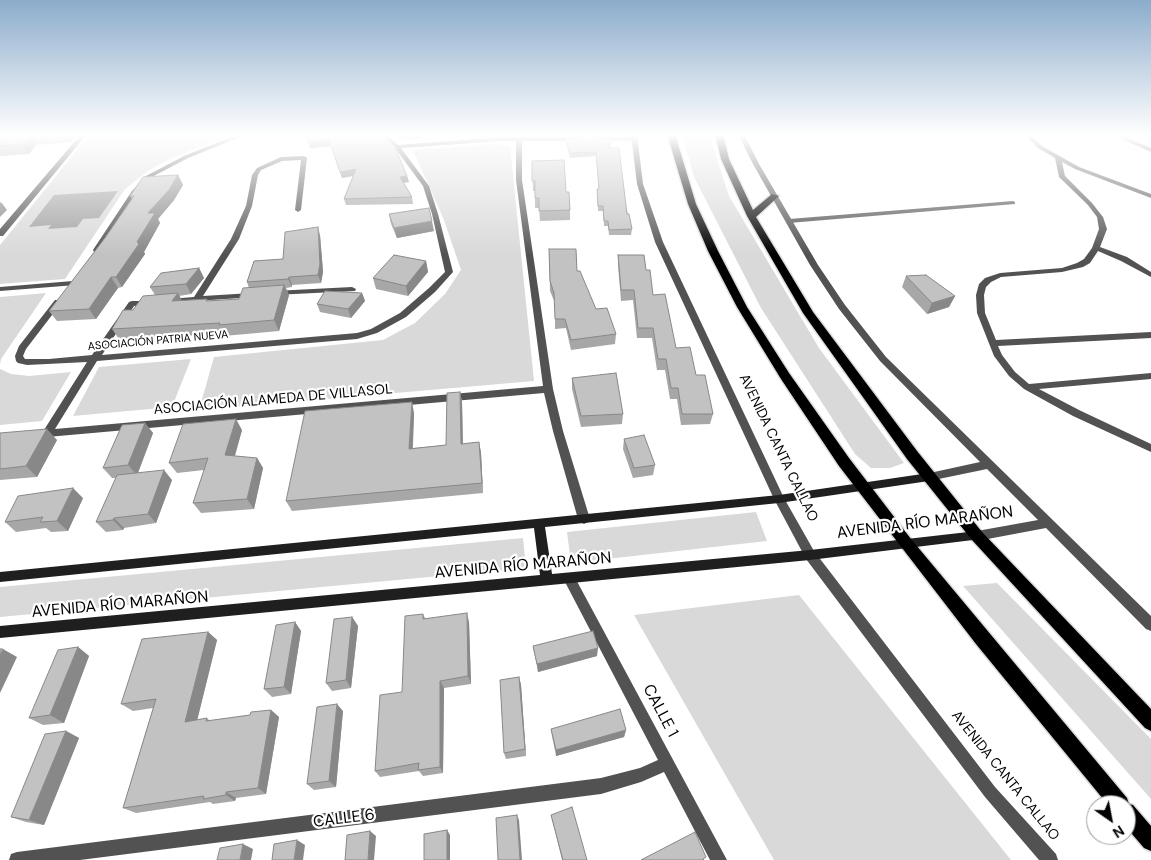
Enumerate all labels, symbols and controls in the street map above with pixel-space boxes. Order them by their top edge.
street label: ASOCIACIÓN PATRIA NUEVA [87,328,229,354]
street label: AVENIDA CANTA CALLAO [735,371,821,525]
street label: ASOCIACIÓN ALAMEDA DE VILLASOL [153,381,393,419]
street label: AVENIDA RÍO MARAÑON [836,503,1014,543]
street label: AVENIDA RÍO MARAÑON [434,549,612,583]
street label: AVENIDA RÍO MARAÑON [31,588,209,622]
street label: CALLE 1 [638,681,682,741]
street label: AVENIDA CANTA CALLAO [947,708,1063,844]
north arrow [1086,795,1136,845]
street label: CALLE 6 [312,806,376,832]
text: N [1109,821,1128,842]

